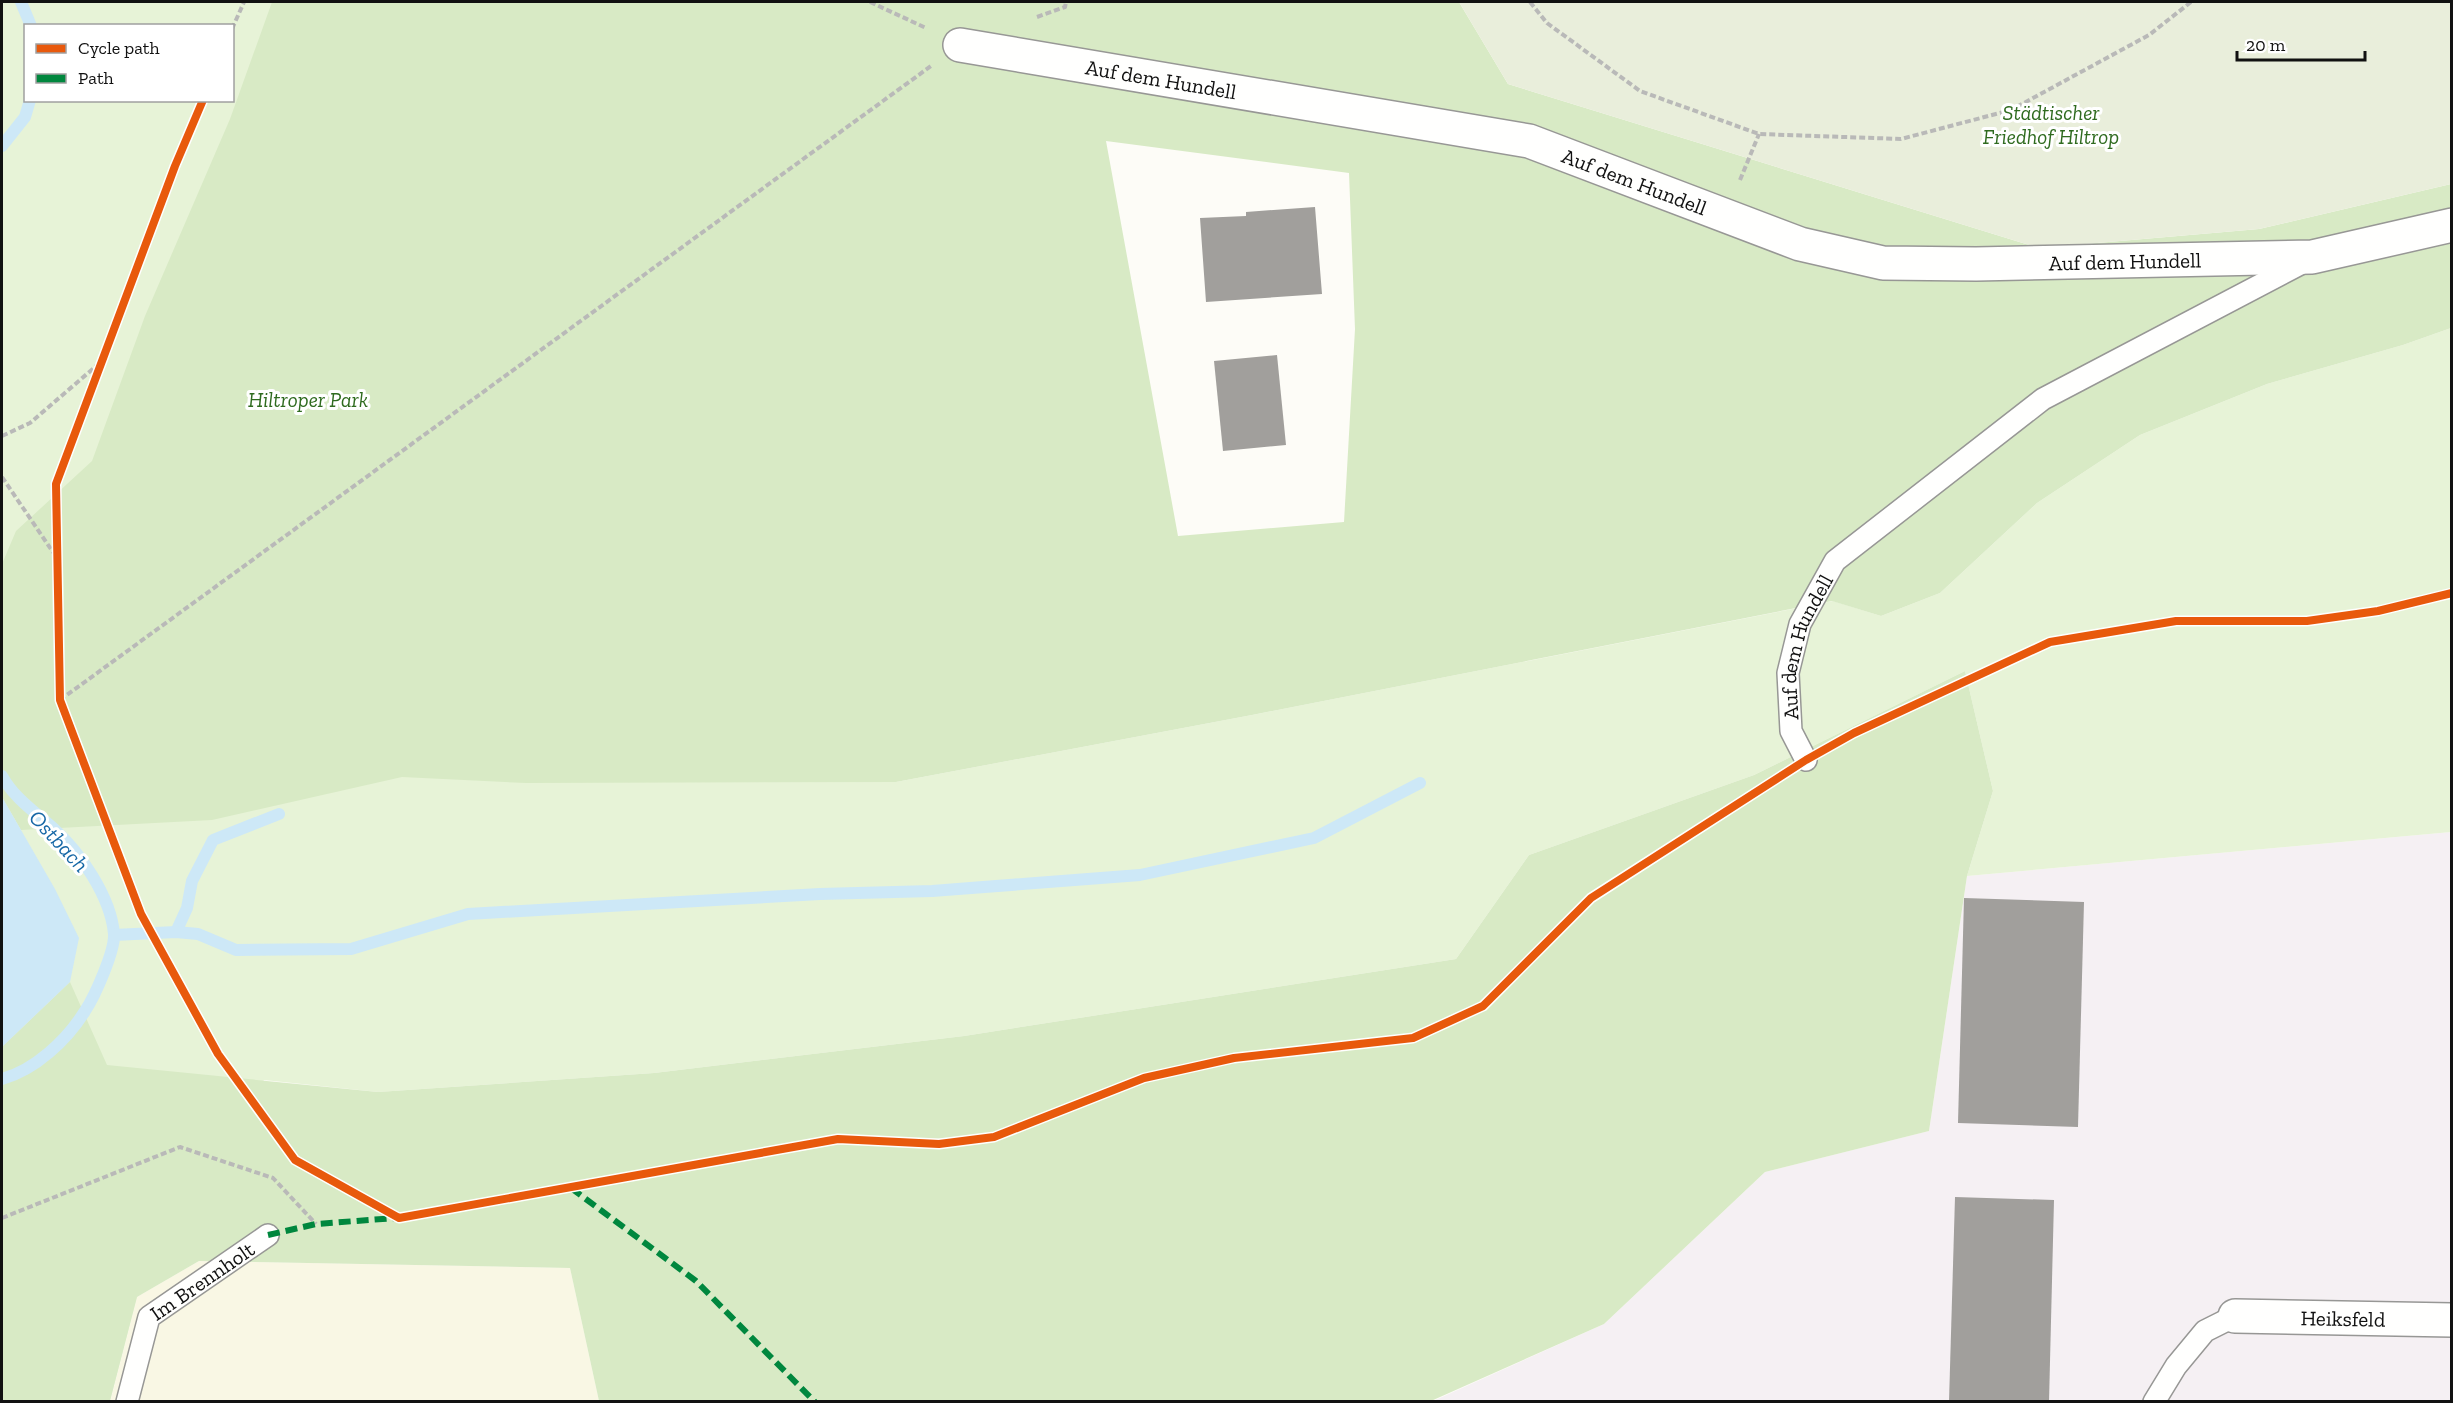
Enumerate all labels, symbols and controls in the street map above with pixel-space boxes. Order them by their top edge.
legend [24,24,234,102]
scale bar [2237,24,2364,62]
text: 20 m [2246,34,2286,56]
text: Cycle path [78,37,160,59]
street label: Auf dem Hundell [1084,54,1239,104]
text: Path [78,67,114,89]
park label: Städtischer Friedhof Hiltrop [1983,100,2119,149]
street label: Auf dem Hundell [1559,142,1711,220]
street label: Auf dem Hundell [2048,247,2202,275]
park label: Hiltroper Park [248,387,368,412]
street label: Auf dem Hundell [1775,569,1838,721]
water label: Ostbach [23,804,95,878]
street label: Im Brennholt [145,1236,259,1325]
street label: Heiksfeld [2300,1305,2386,1331]

